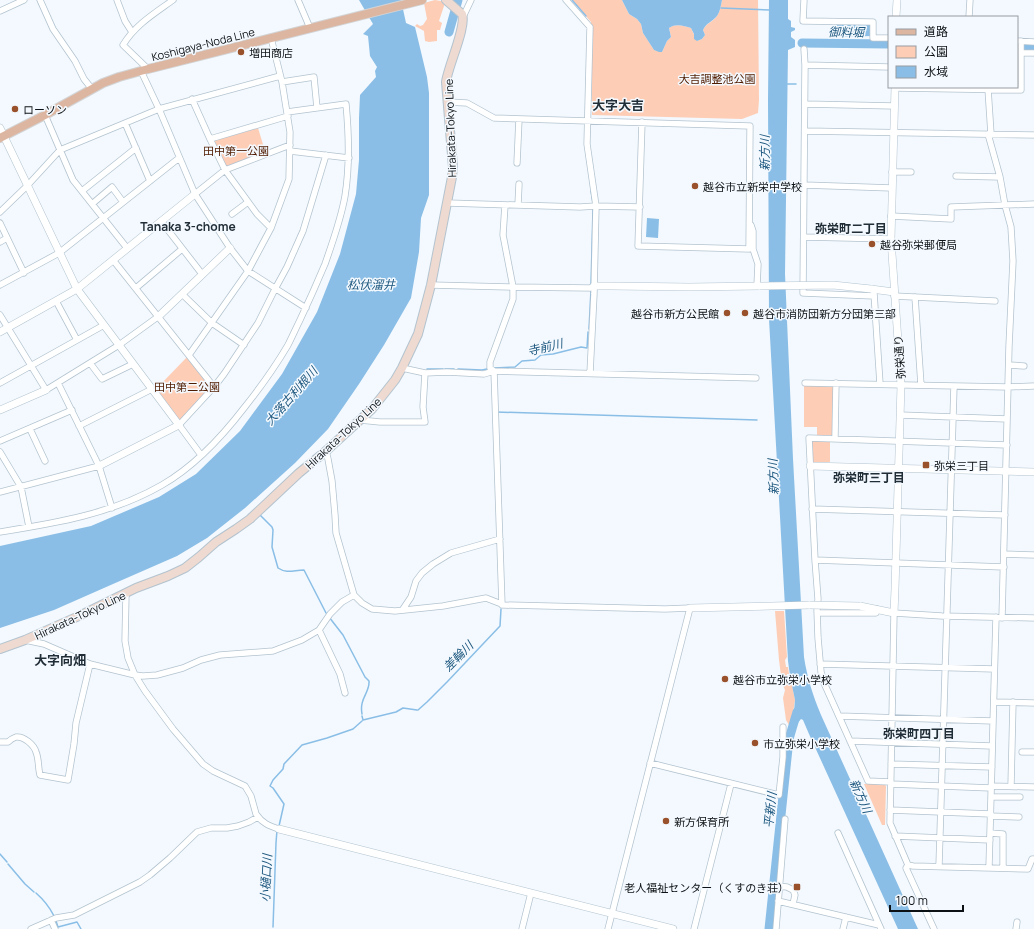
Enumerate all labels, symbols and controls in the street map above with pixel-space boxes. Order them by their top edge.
legend [888,16,1018,88]
water label: 御料堀 [828,23,866,41]
text: 道路 [924,23,948,40]
street label: Koshigaya-Noda Line [150,24,257,64]
text: 公園 [924,43,948,60]
place label: 増田商店 [249,45,293,60]
marker: 増田商店 [236,47,246,57]
text: 水域 [924,63,948,80]
park label: 大吉調整池公園 [679,71,756,86]
street label: Hirakata-Tokyo Line [441,78,459,178]
district label: 大字大吉 [592,96,644,114]
place label: ローソン [23,102,67,117]
marker: ローソン [10,104,20,114]
water label: 新方川 [756,133,773,171]
park label: 田中第一公園 [203,143,269,158]
place label: 越谷市立新栄中学校 [703,179,802,194]
marker: 越谷市立新栄中学校 [690,181,700,191]
district label: Tanaka 3-chome [140,218,236,235]
district label: 弥栄町二丁目 [815,220,887,237]
place label: 越谷弥栄郵便局 [880,237,957,252]
marker: 越谷弥栄郵便局 [867,239,877,249]
water label: 松伏溜井 [347,276,396,293]
place label: 越谷市新方公民館 [631,306,719,321]
place label: 越谷市消防団新方分団第三部 [753,306,896,321]
marker: 越谷市新方公民館 [722,308,732,318]
marker: 越谷市消防団新方分団第三部 [740,308,750,318]
water label: 寺前川 [526,334,566,359]
street label: 弥栄通り [890,335,908,379]
water label: 大落古利根川 [261,362,322,429]
park label: 田中第二公園 [154,379,220,394]
street label: Hirakata-Tokyo Line [302,393,385,472]
water label: 新方川 [764,457,782,495]
place label: 弥栄三丁目 [934,458,989,473]
marker: 弥栄三丁目 [921,460,931,470]
district label: 弥栄町三丁目 [833,469,905,486]
street label: Hirakata-Tokyo Line [32,587,128,643]
water label: 差輪川 [439,636,478,675]
district label: 大字向畑 [34,651,86,669]
place label: 越谷市立弥栄小学校 [733,672,832,687]
marker: 越谷市立弥栄小学校 [720,674,730,684]
district label: 弥栄町四丁目 [883,725,955,742]
place label: 市立弥栄小学校 [763,736,840,751]
marker: 市立弥栄小学校 [750,738,760,748]
water label: 新方川 [846,776,877,818]
water label: 平新川 [760,789,781,829]
place label: 新方保育所 [674,814,730,829]
marker: 新方保育所 [661,816,671,826]
water label: 小樋口川 [256,852,276,902]
place label: 老人福祉センター（くすのき荘） [624,880,789,895]
marker: 老人福祉センター（くすのき荘） [792,882,802,892]
scale bar [890,887,963,913]
text: 100 m [896,892,928,909]

